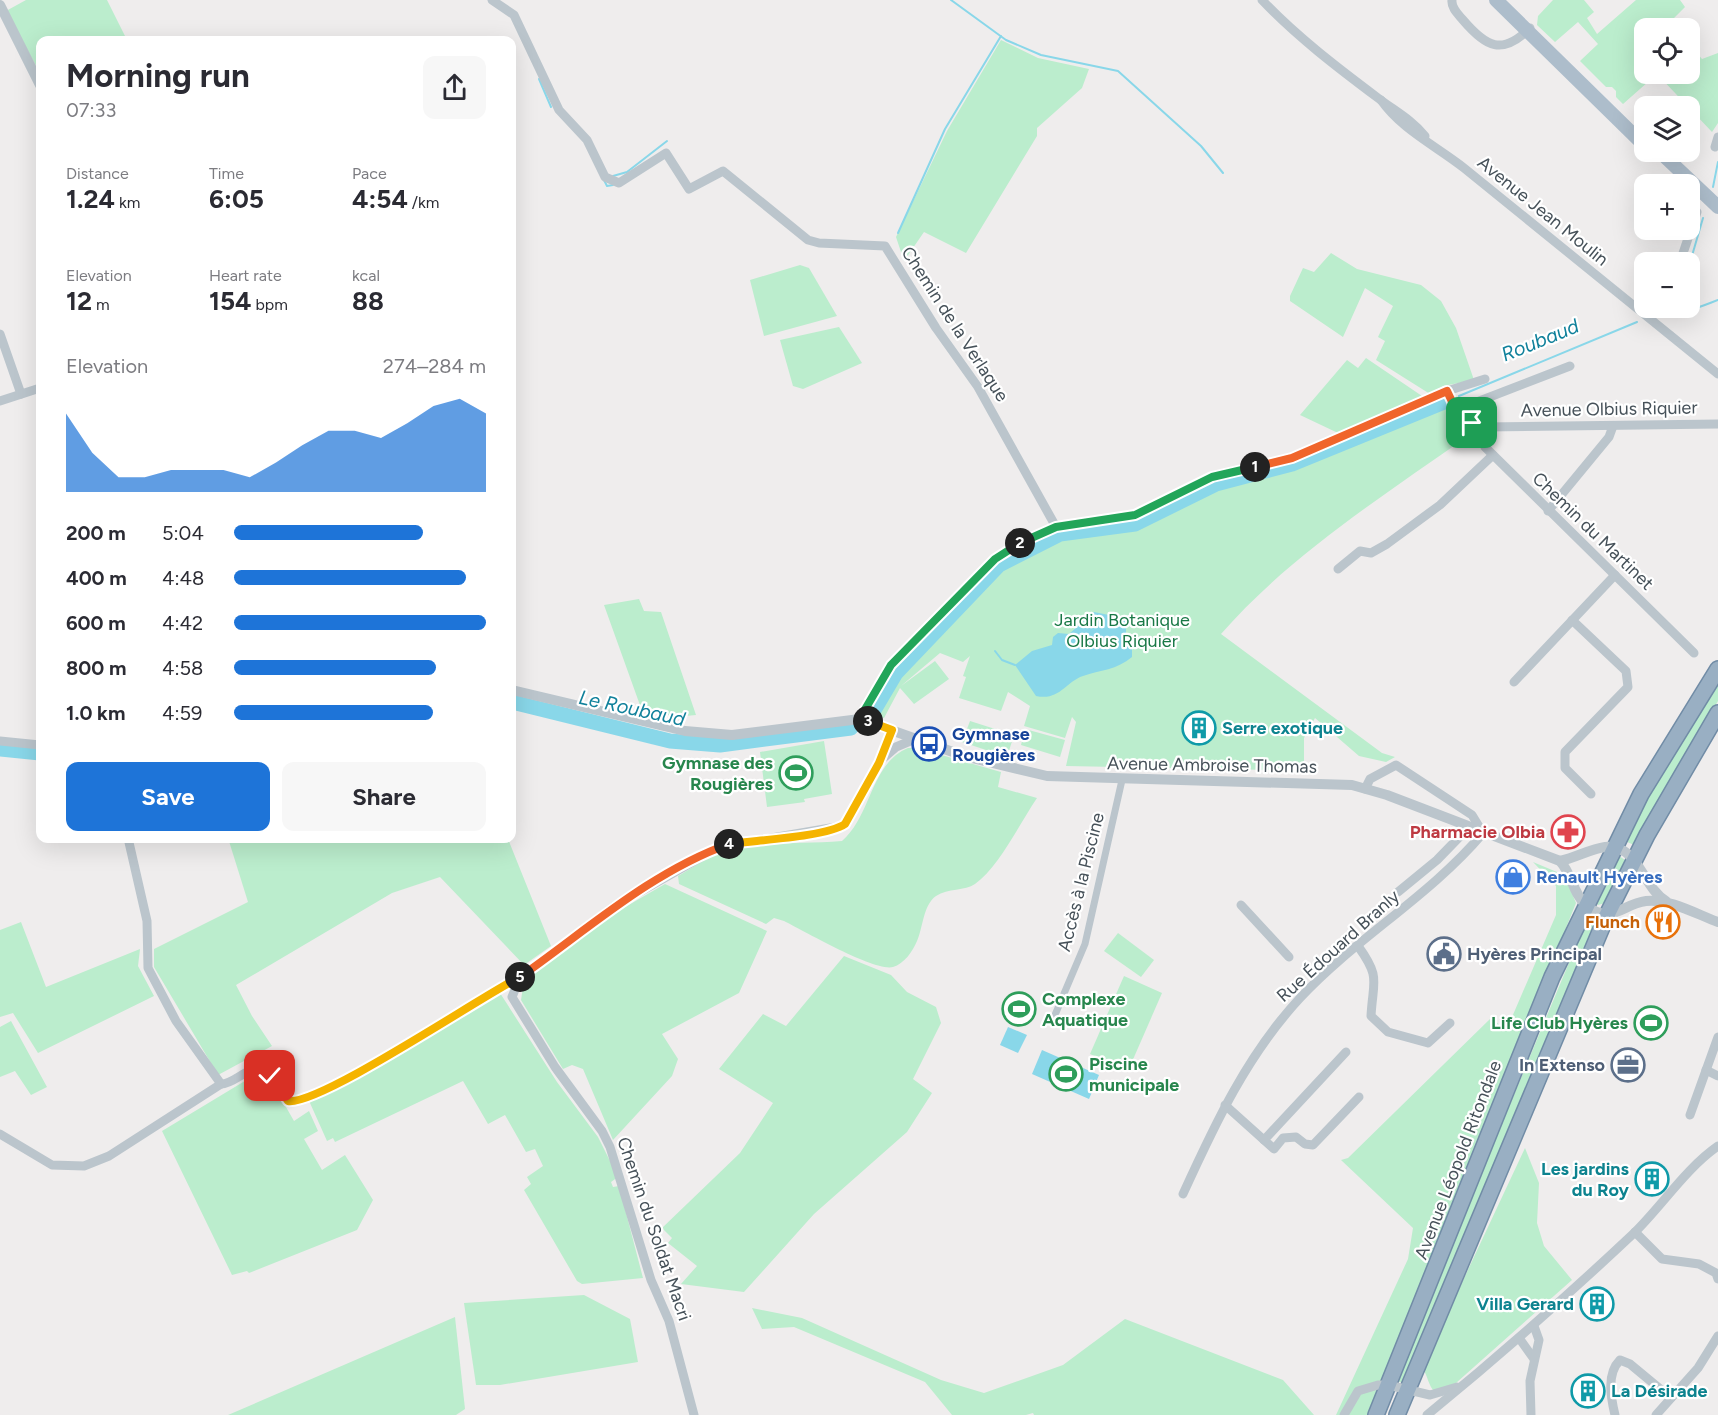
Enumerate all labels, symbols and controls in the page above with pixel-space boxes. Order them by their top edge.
map controls [1634,18,1700,318]
button: locate [1634,18,1700,84]
text: Morning run [66,56,250,95]
button: share [423,56,486,119]
button: layers [1634,96,1700,162]
text: 07:33 [66,98,116,122]
street label: Avenue Jean Moulin [1473,151,1613,271]
text: Distance [66,164,129,183]
text: Time [209,164,244,183]
text: Pace [352,164,387,183]
button: + [1634,174,1700,240]
text: 1.24 [66,183,115,215]
text: 6:05 [209,183,264,215]
text: 4:54 [352,183,408,215]
text: km [115,193,140,212]
text: /km [408,193,439,212]
street label: Chemin de la Verlaque [897,242,1013,406]
button: − [1634,252,1700,318]
text: Elevation [66,266,132,285]
text: Heart rate [209,266,282,285]
text: kcal [352,266,380,285]
text: 12 [66,285,92,317]
text: 154 [209,285,252,317]
text: 88 [352,285,384,317]
text: m [92,295,110,314]
text: bpm [252,295,288,314]
water label: Roubaud [1498,313,1583,366]
text: Elevation [66,354,148,378]
text: 274–284 m [383,354,486,378]
street label: Avenue Olbius Riquier [1520,396,1698,422]
pin [1446,397,1497,448]
icon: arrive [1455,406,1488,439]
pin: 1 [1240,452,1270,482]
text: 1 [1252,457,1258,476]
street label: Chemin du Martinet [1528,468,1658,595]
text: 200 m [66,521,126,545]
text: 5:04 [162,521,204,545]
pin: 2 [1005,528,1035,558]
text: 2 [1015,533,1025,552]
text: 400 m [66,566,127,590]
text: 4:48 [162,566,204,590]
park label: Jardin Botanique Olbius Riquier [1054,609,1190,652]
text: 600 m [66,611,126,635]
text: 4:42 [162,611,203,635]
text: 800 m [66,656,126,680]
text: 4:58 [162,656,203,680]
water label: Le Roubaud [577,685,688,731]
text: 1.0 km [66,701,125,725]
text: 4:59 [162,701,202,725]
pin: 3 [853,706,883,736]
building icon: Serre exotique [1181,710,1217,746]
text: 3 [864,711,872,730]
place label: Serre exotique [1222,717,1343,739]
place label: Gymnase Rougières [952,723,1036,766]
bus stop icon: Gymnase Rougières [911,726,947,762]
place label: Gymnase des Rougières [662,752,774,795]
street label: Avenue Ambroise Thomas [1107,752,1317,778]
sports icon: Gymnase des Rougières [778,755,814,791]
button: Save [66,762,270,831]
button: Share [282,762,486,831]
street label: Accès à la Piscine [1053,810,1109,954]
pharmacy icon: Pharmacie Olbia [1550,814,1586,850]
place label: Pharmacie Olbia [1410,821,1545,843]
pin: 4 [714,829,744,859]
text: 4 [724,834,734,853]
shop icon: Renault Hyères [1495,859,1531,895]
place label: Renault Hyères [1536,866,1663,888]
street label: Rue Édouard Branly [1272,885,1404,1007]
restaurant icon: Flunch [1645,904,1681,940]
place label: Flunch [1585,911,1640,933]
public building icon: Hyères Principal [1426,936,1462,972]
place label: Hyères Principal [1467,943,1602,965]
pin: 5 [505,962,535,992]
text: 5 [515,967,525,986]
place label: Complexe Aquatique [1042,988,1128,1031]
sports icon: Complexe Aquatique [1001,991,1037,1027]
sports icon: Life Club Hyères [1633,1005,1669,1041]
place label: Life Club Hyères [1491,1012,1629,1034]
office icon: In Extenso [1610,1047,1646,1083]
pin [244,1050,295,1101]
place label: Piscine municipale [1089,1053,1179,1096]
place label: In Extenso [1519,1054,1605,1076]
sports icon: Piscine municipale [1048,1056,1084,1092]
street label: Avenue Léopold Ritondale [1410,1057,1506,1263]
icon: check [253,1059,286,1092]
street label: Chemin du Soldat Macri [612,1134,696,1324]
place label: Les jardins du Roy [1541,1158,1630,1201]
building icon: Les jardins du Roy [1634,1161,1670,1197]
building icon: Villa Gerard [1579,1286,1615,1322]
place label: Villa Gerard [1476,1293,1574,1315]
building icon: La Désirade [1570,1373,1606,1409]
place label: La Désirade [1611,1380,1707,1402]

